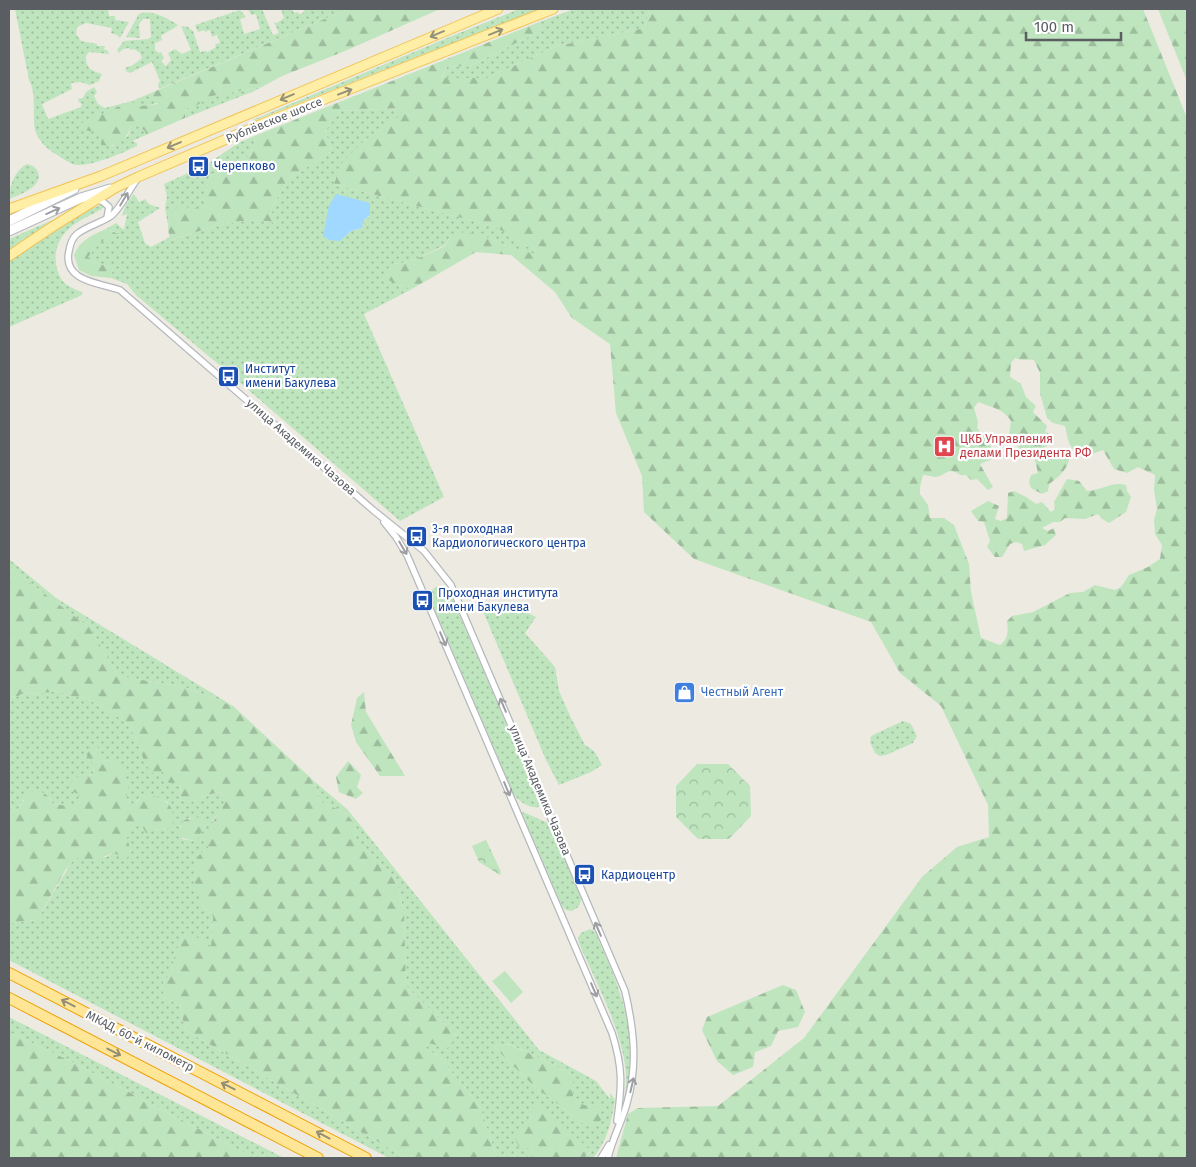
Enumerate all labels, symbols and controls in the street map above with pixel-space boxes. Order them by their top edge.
scale bar [1026,10,1121,42]
text: 100 m [1034,18,1074,36]
one-way arrow [488,26,503,36]
one-way arrow [430,30,445,40]
one-way arrow [337,86,352,96]
one-way arrow [280,93,295,103]
street label: Рублёвское шоссе [224,94,324,146]
one-way arrow [167,141,182,150]
bus stop icon: Черепково [186,154,210,178]
place label: Черепково [214,159,276,173]
one-way arrow [119,192,129,206]
one-way arrow [45,206,60,216]
place label: Институт имени Бакулева [245,362,336,390]
bus stop icon: Институт имени Бакулева [217,364,241,388]
street label: улица Академика Чазова [243,396,359,498]
place label: ЦКБ Управления делами Президента РФ [960,432,1092,460]
hospital icon: ЦКБ Управления делами Президента РФ [932,434,956,458]
place label: 3-я проходная Кардиологического центра [432,522,586,550]
bus stop icon: 3-я проходная Кардиологического центра [404,524,428,548]
one-way arrow [399,540,408,555]
place label: Проходная института имени Бакулева [438,586,558,614]
bus stop icon: Проходная института имени Бакулева [410,588,434,612]
one-way arrow [439,631,449,646]
shop icon: Честный Агент [673,680,697,704]
place label: Честный Агент [701,685,784,699]
one-way arrow [498,698,508,713]
street label: улица Академика Чазова [506,723,574,857]
one-way arrow [502,781,512,796]
bus stop icon: Кардиоцентр [573,863,597,887]
place label: Кардиоцентр [601,868,676,882]
one-way arrow [593,922,603,937]
one-way arrow [590,982,599,997]
one-way arrow [60,998,75,1008]
street label: МКАД, 60-й километр [84,1008,196,1074]
one-way arrow [106,1048,121,1057]
one-way arrow [628,1077,637,1093]
one-way arrow [221,1081,236,1090]
one-way arrow [316,1130,331,1140]

